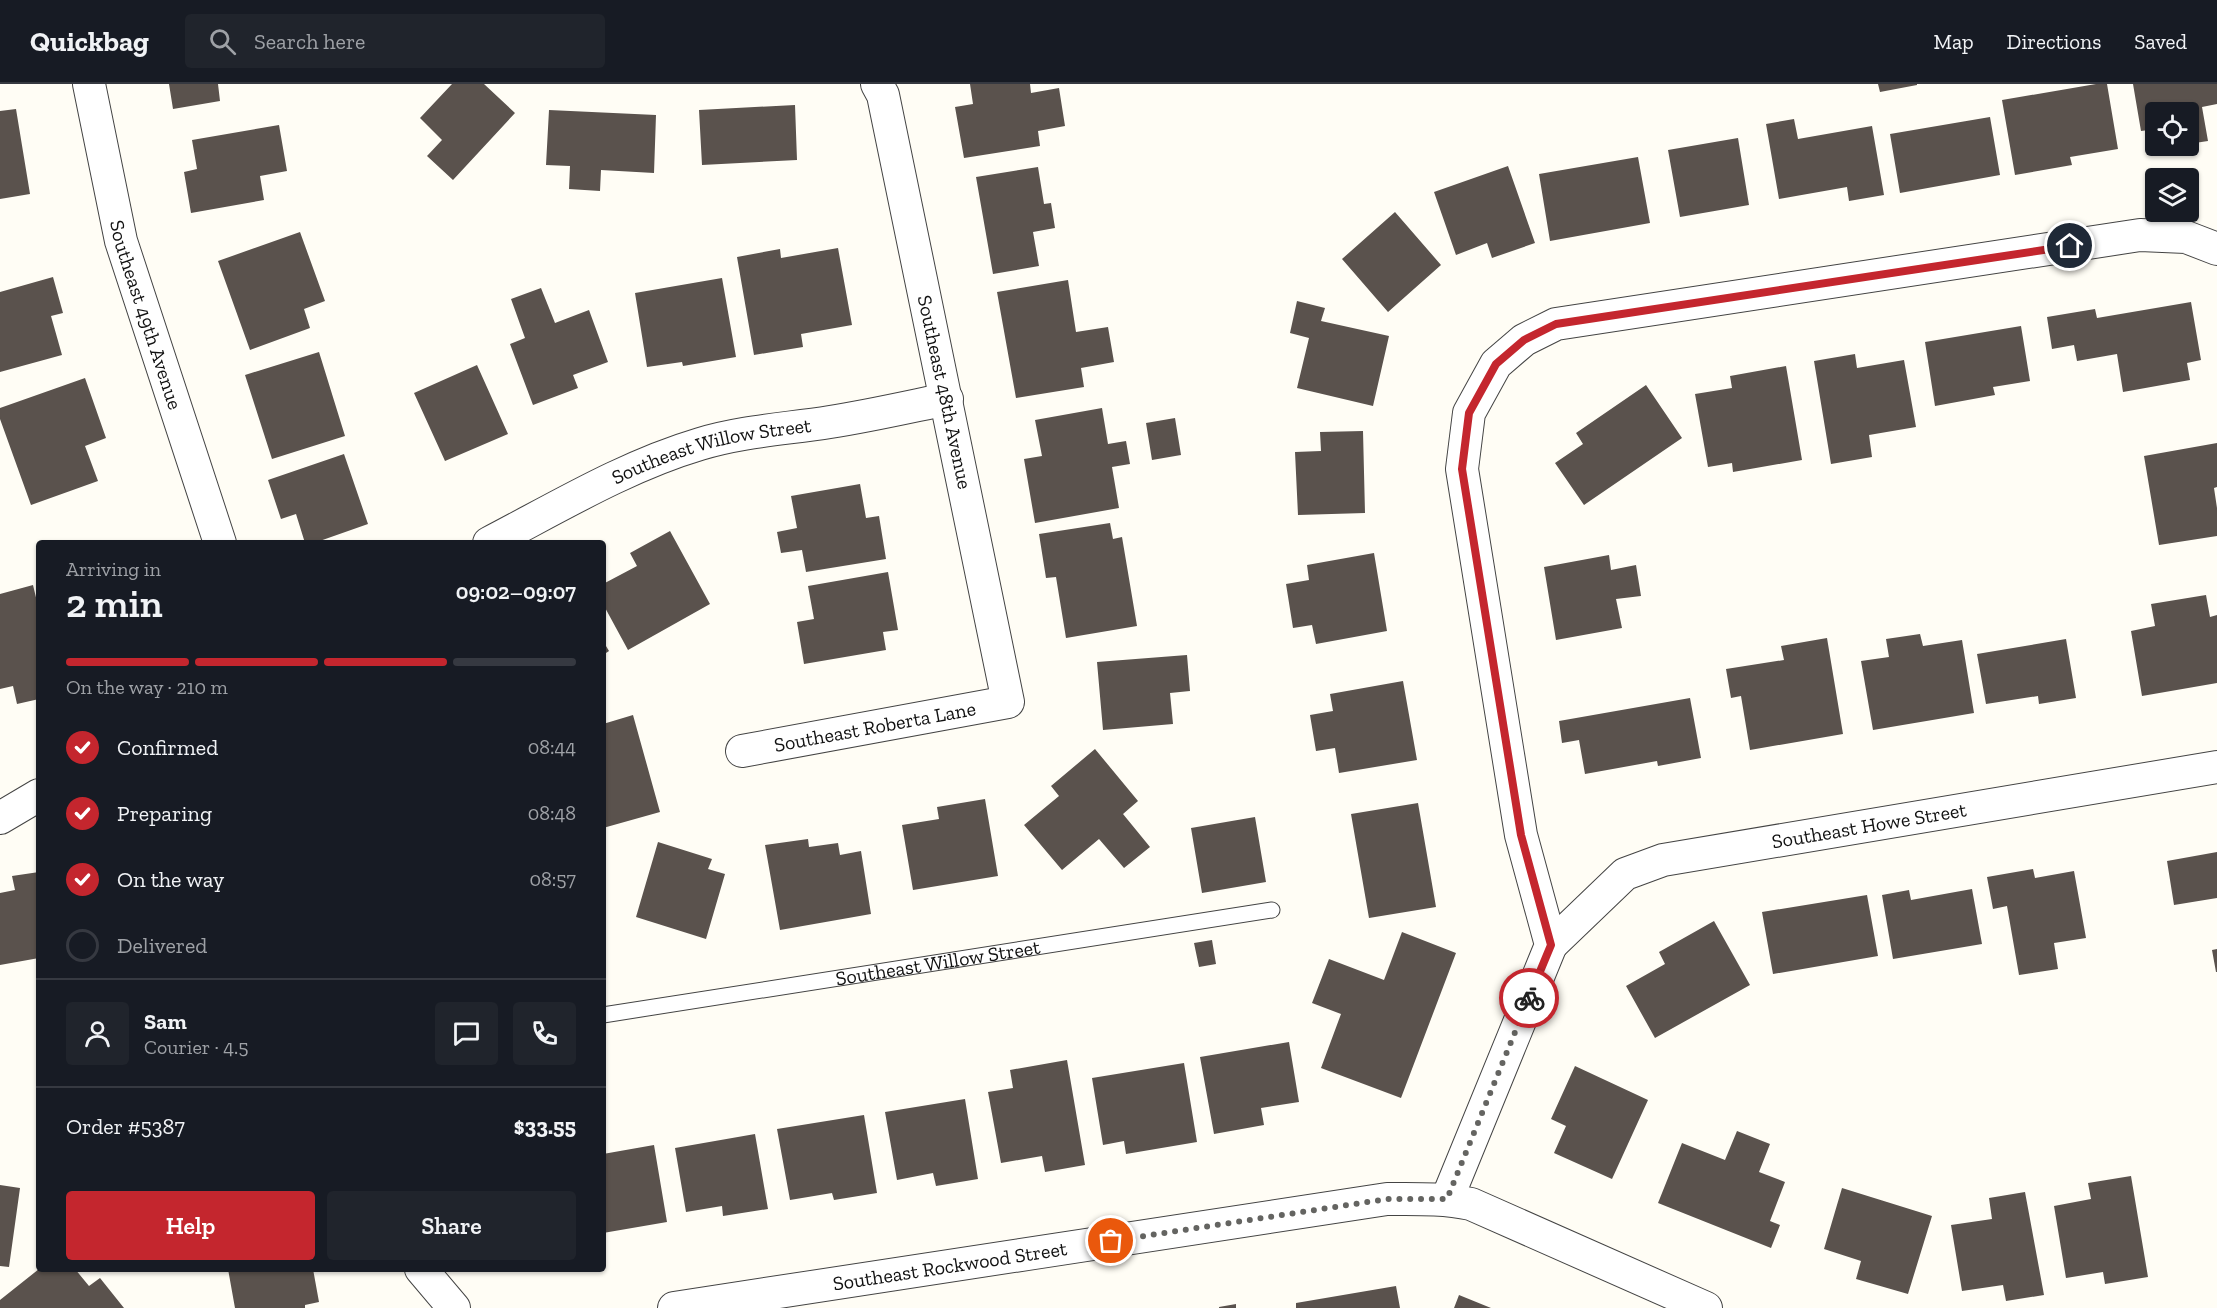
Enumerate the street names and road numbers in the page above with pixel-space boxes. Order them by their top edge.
street label: Southeast 49th Avenue [105,218,187,413]
street label: Southeast 48th Avenue [913,293,977,491]
street label: Southeast Willow Street [608,413,813,489]
street label: Southeast Roberta Lane [772,696,978,757]
street label: Southeast Howe Street [1770,797,1969,854]
street label: Southeast Willow Street [834,934,1042,990]
street label: Southeast Rockwood Street [831,1236,1069,1296]

